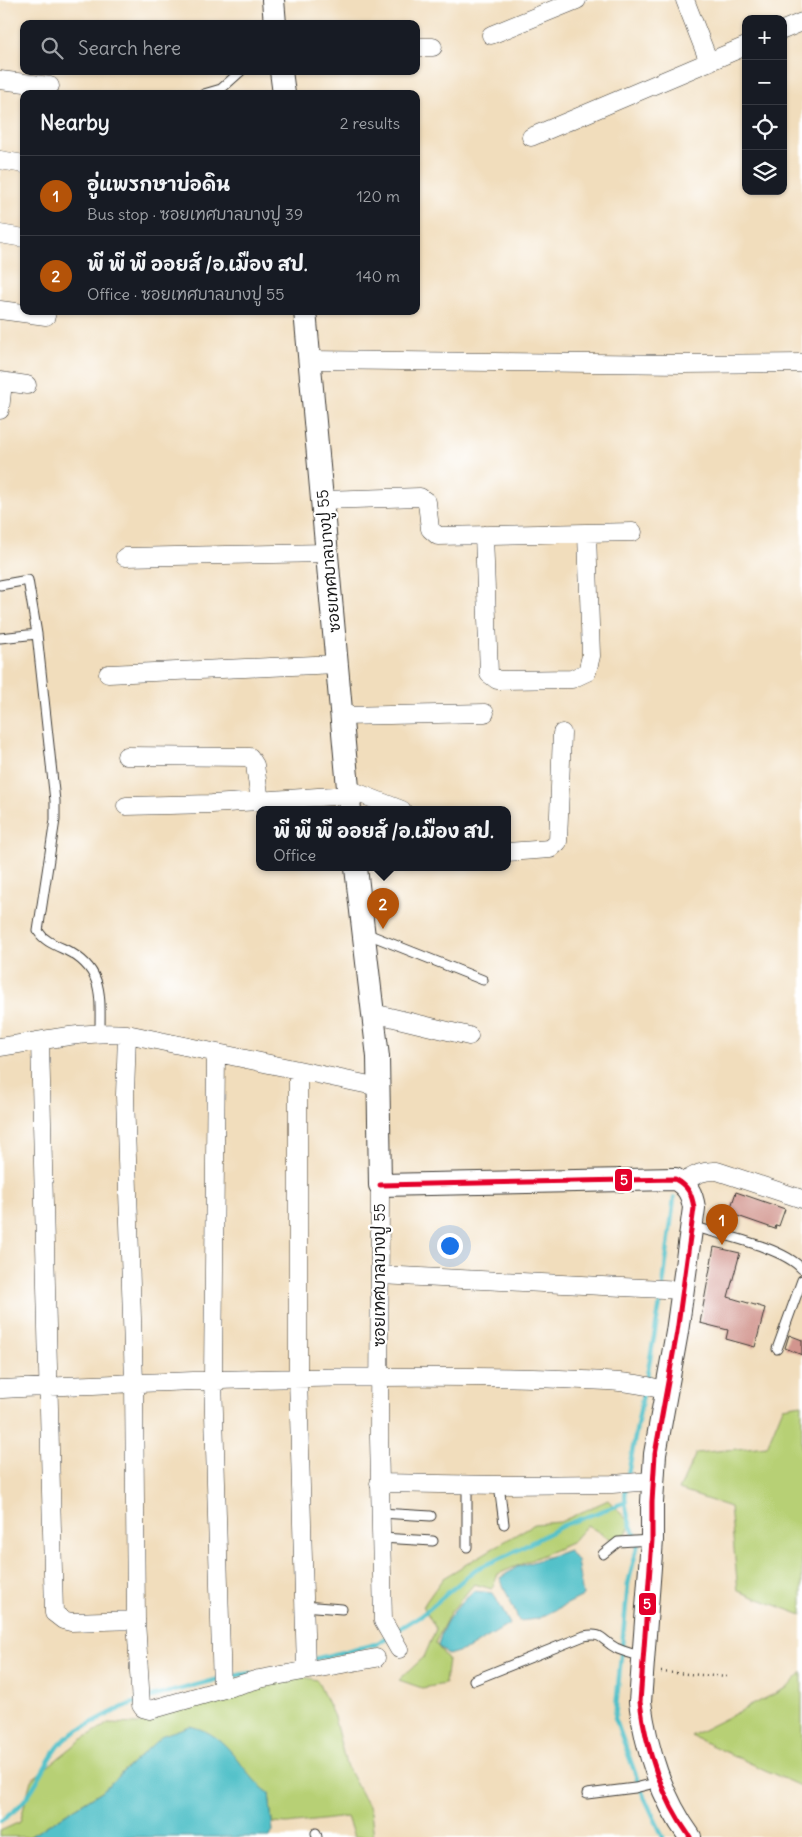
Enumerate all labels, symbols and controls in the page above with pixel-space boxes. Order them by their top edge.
map controls [742,15,787,195]
button: + [742,15,787,60]
search box [20,20,420,75]
icon: search [38,34,66,62]
text: Search here [78,36,181,60]
button: − [742,60,787,105]
button: locate [742,105,787,150]
text: Nearby [40,109,110,136]
text: 2 results [340,113,400,133]
button: layers [742,150,787,195]
text: อู่แพรกษาบ่อดิน [87,172,230,196]
text: 1 [53,186,59,206]
text: 120 m [357,186,400,206]
text: Bus stop · ซอยเทศบาลบางปู 39 [87,204,303,224]
text: พี พี พี ออยส์ /อ.เมือง สป. [87,252,308,276]
text: 2 [52,266,60,286]
text: 140 m [356,266,400,286]
text: Office · ซอยเทศบาลบางปู 55 [87,284,285,304]
street label: ซอยเทศบาลบางปู 55 [312,488,347,633]
popup [256,806,511,871]
text: พี พี พี ออยส์ /อ.เมือง สป. [273,819,494,843]
text: Office [273,845,316,865]
pin: 2 [367,888,399,929]
line badge: 5 [614,1168,633,1192]
text: 5 [620,1171,628,1189]
street label: ซอยเทศบาลบางปู 55 [369,1203,392,1347]
pin: 1 [706,1204,738,1245]
your location [437,1233,463,1259]
line badge: 5 [638,1592,657,1616]
text: 5 [643,1595,651,1613]

